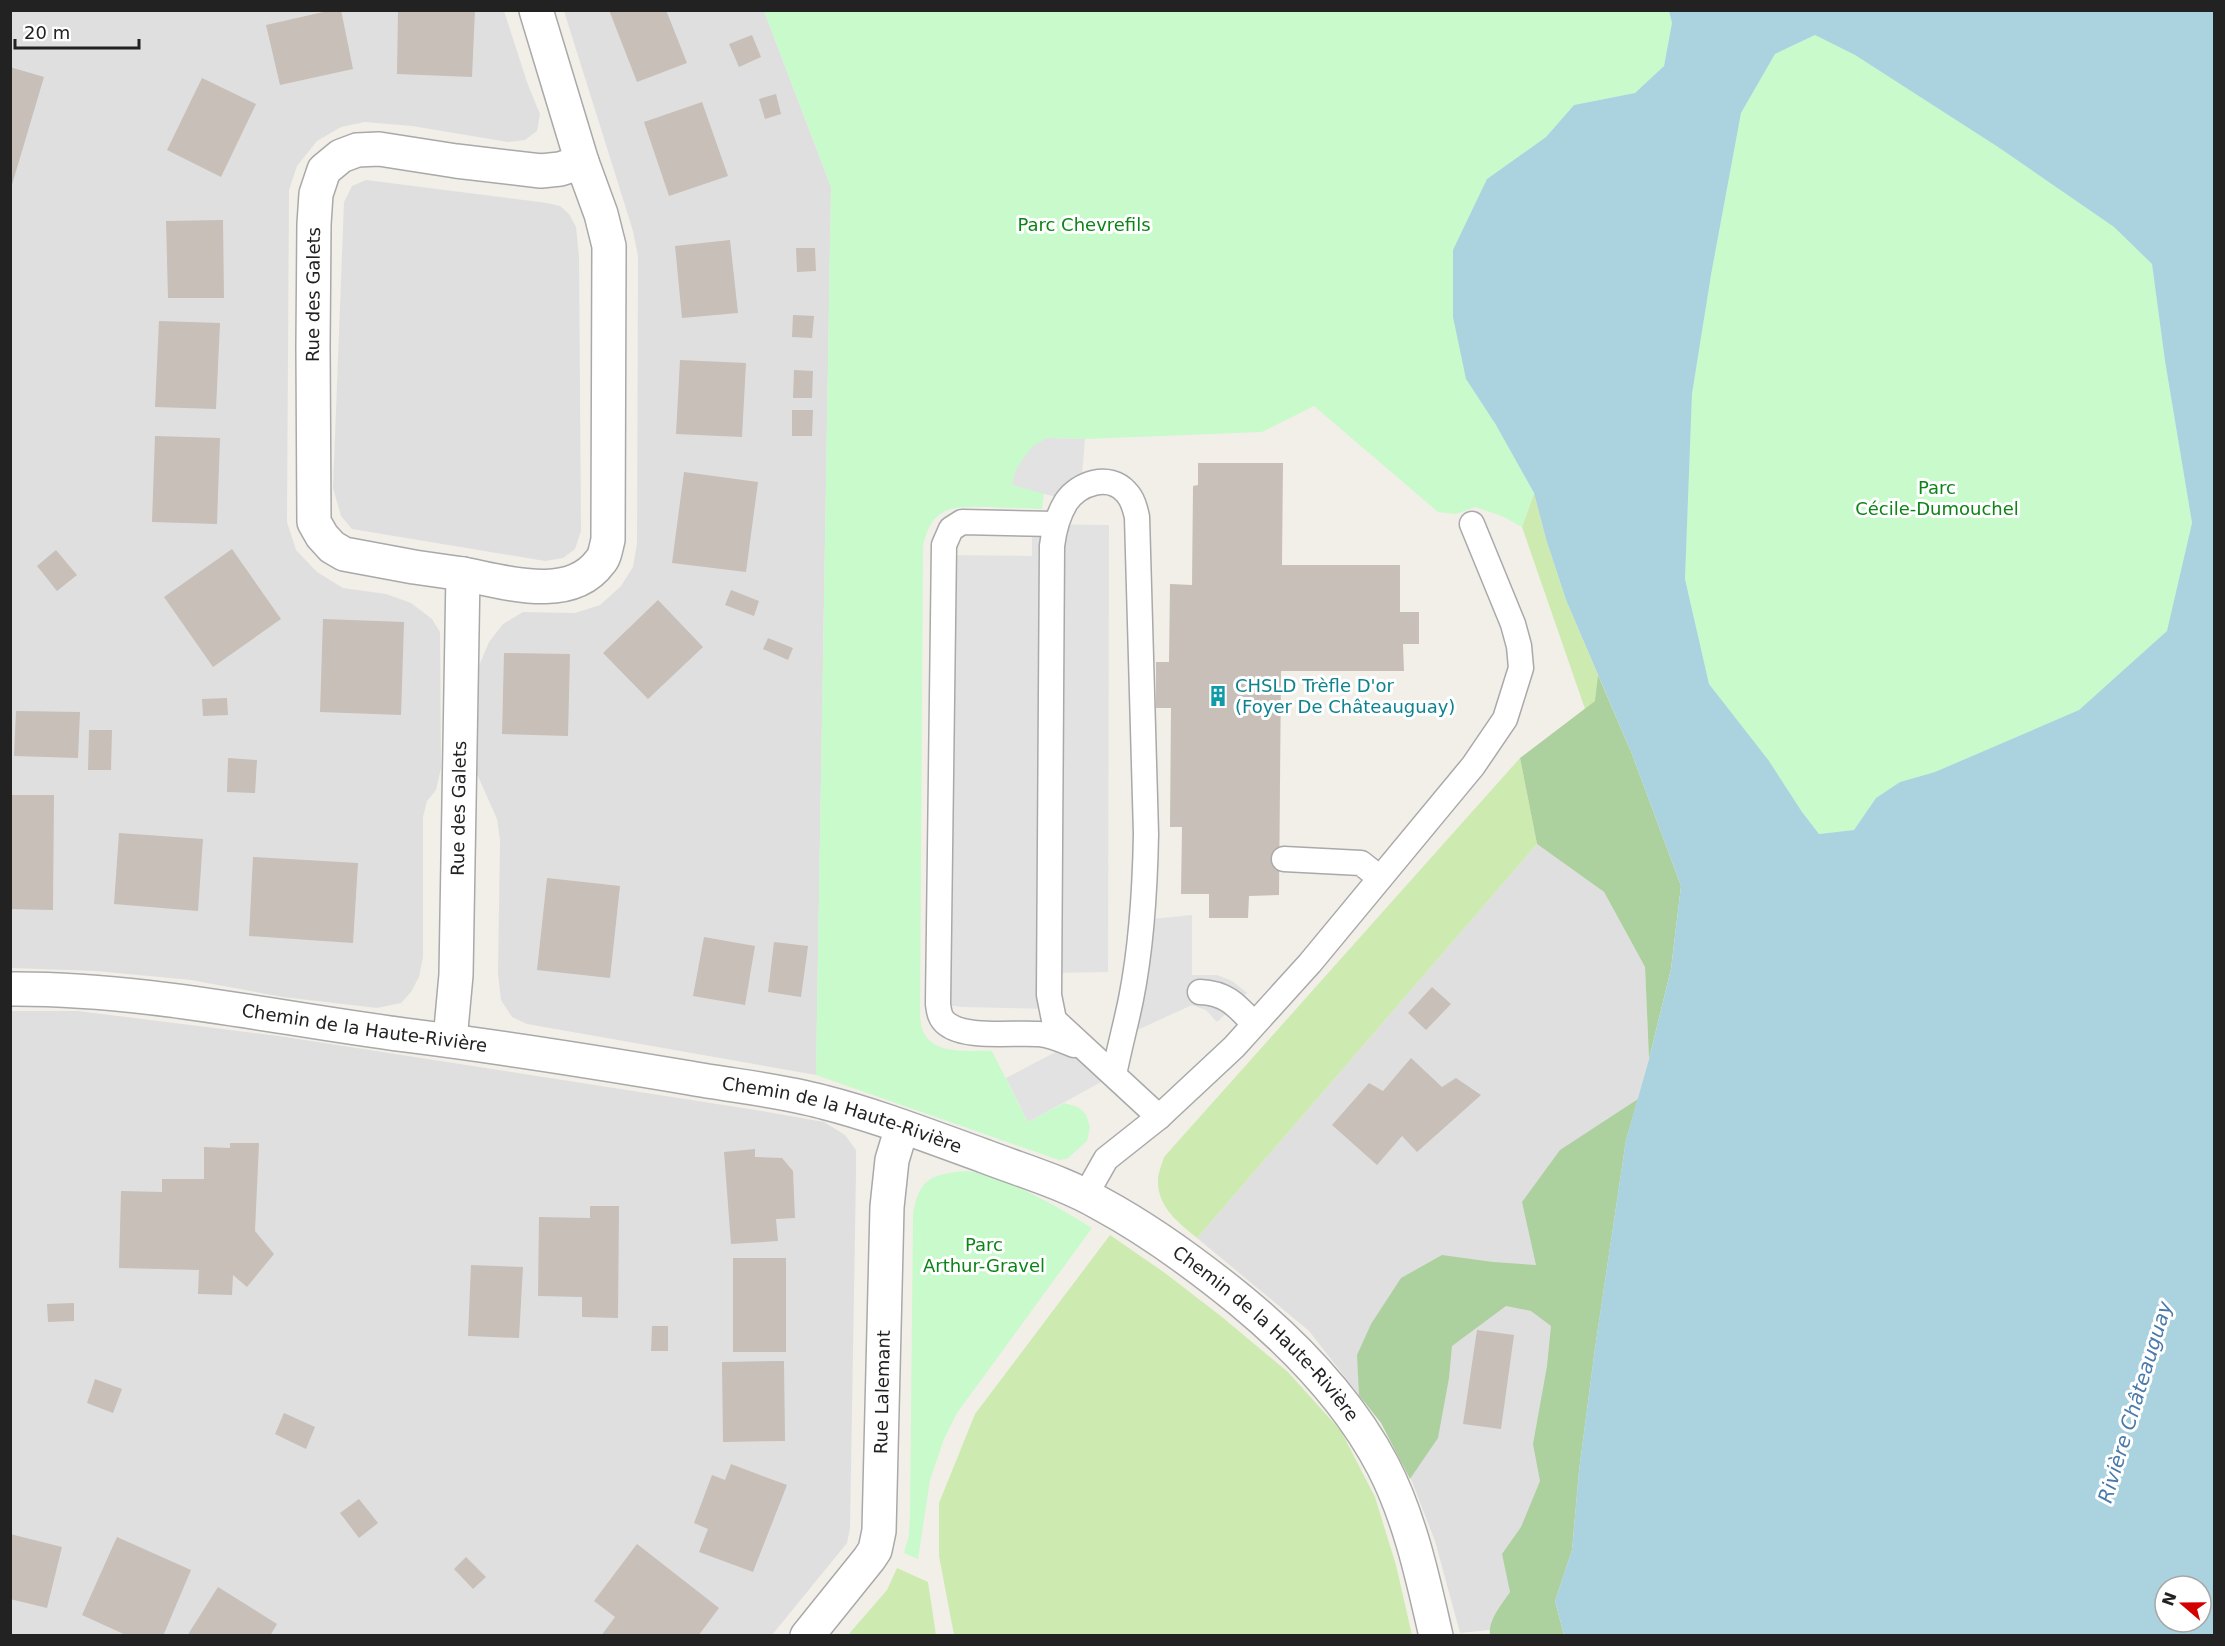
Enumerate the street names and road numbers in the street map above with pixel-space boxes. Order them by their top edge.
street label: Rue des Galets [302,227,324,362]
street label: Rue des Galets [447,741,470,876]
street label: Chemin de la Haute-Rivière [240,999,489,1056]
street label: Chemin de la Haute-Rivière [721,1072,965,1157]
street label: Chemin de la Haute-Rivière [1169,1241,1363,1425]
street label: Rue Lalemant [870,1330,894,1454]

